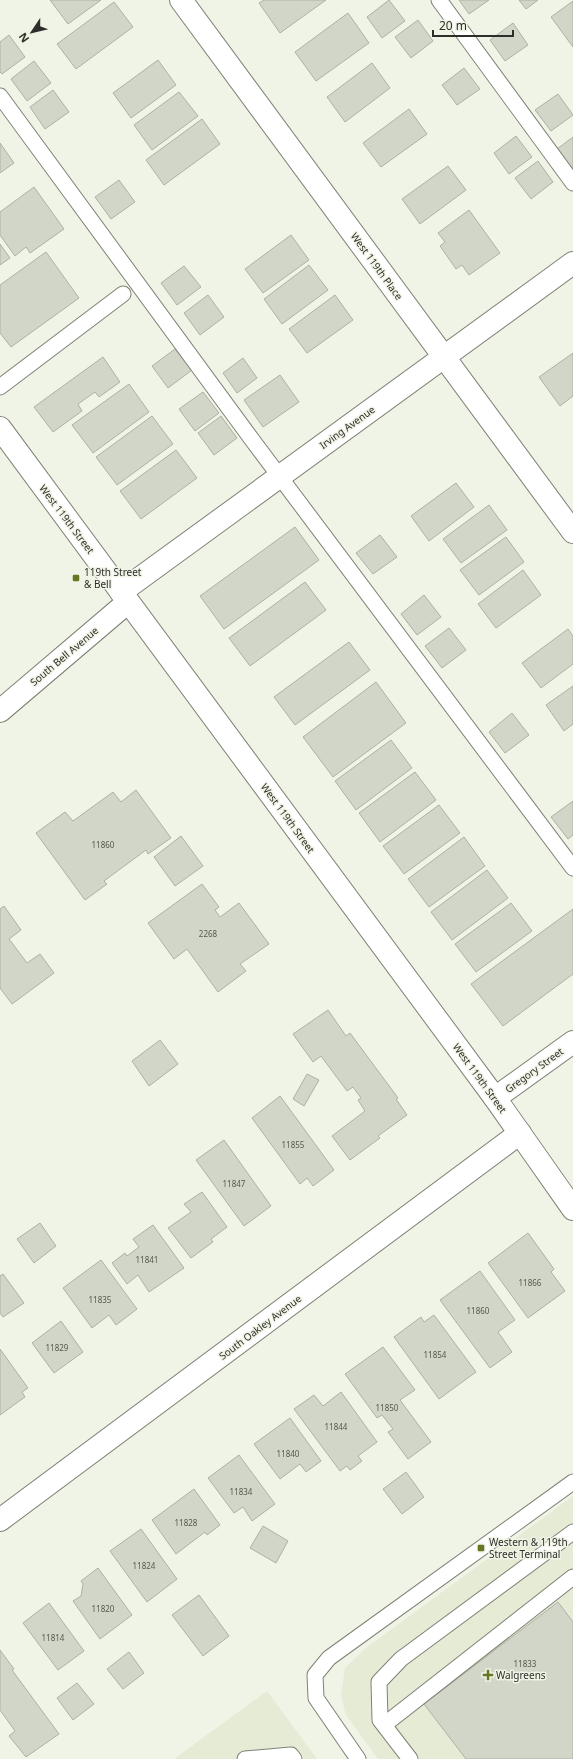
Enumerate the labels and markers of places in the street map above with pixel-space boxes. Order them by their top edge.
place label: 119th Street & Bell [84,565,142,591]
marker: 119th Street & Bell [71,573,81,583]
place label: Western & 119th Street Terminal [489,1535,568,1561]
marker: Western & 119th Street Terminal [476,1543,486,1553]
place label: Walgreens [496,1668,546,1682]
marker: Walgreens [483,1670,493,1680]

